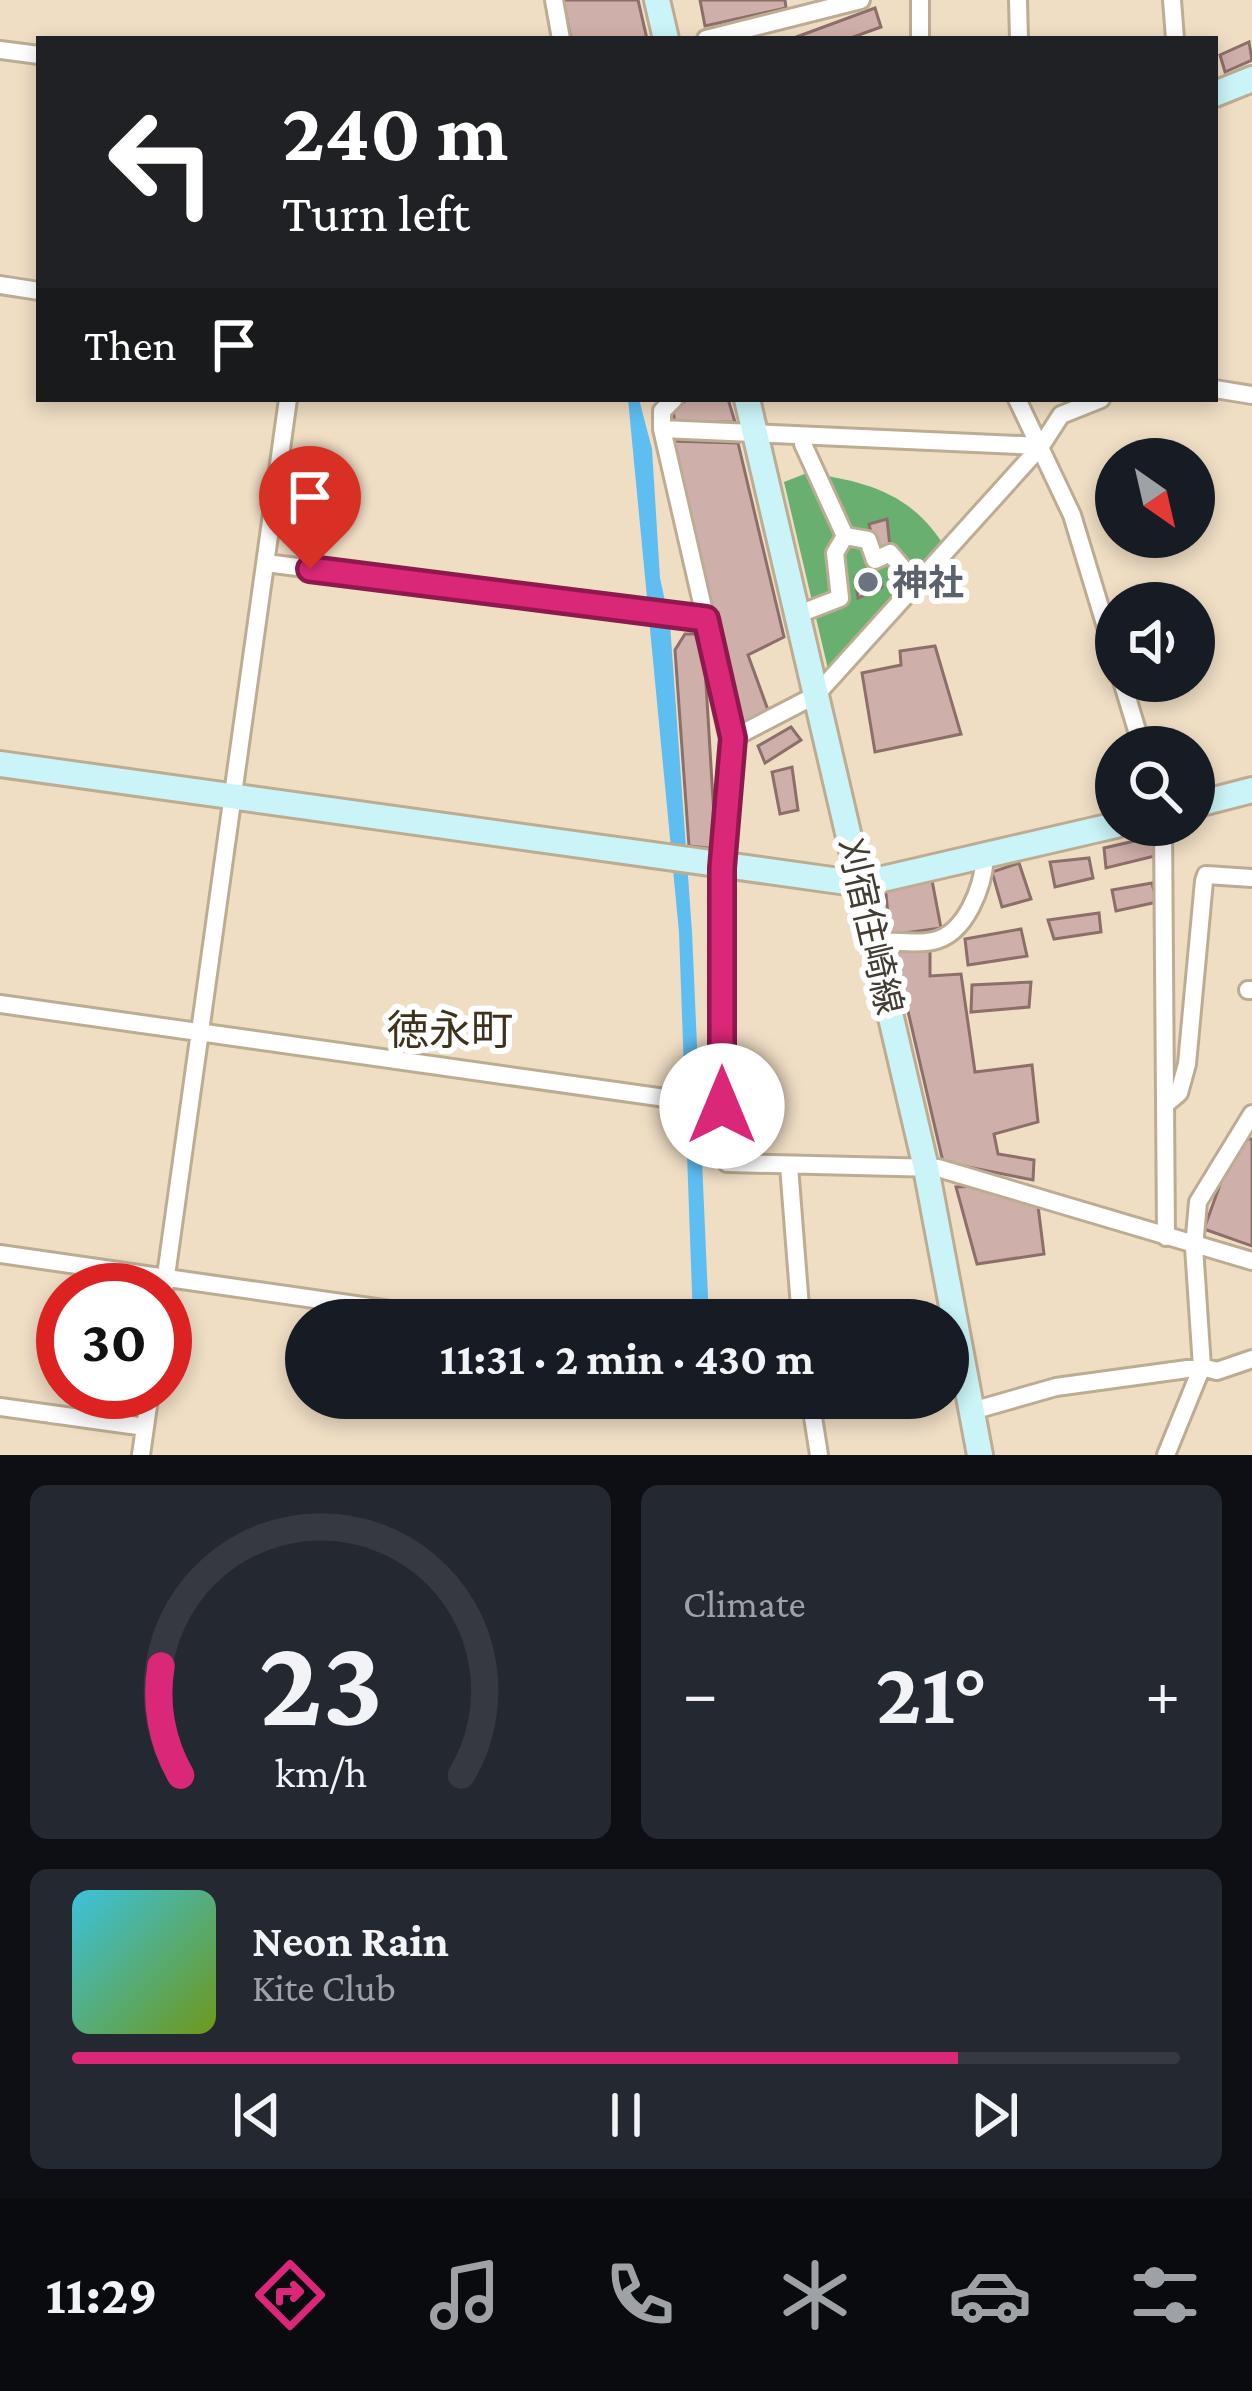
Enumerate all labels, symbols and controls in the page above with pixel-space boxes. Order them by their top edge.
icon: left [84,84,240,240]
text: 240 m [282,85,508,178]
text: Turn left [282,183,470,243]
icon: arrive [201,312,267,378]
text: Then [84,320,177,370]
north arrow [1095,438,1215,558]
map controls [1095,438,1215,846]
pin [259,446,361,569]
icon: arrive [277,464,343,530]
place label: 神社 [892,563,964,603]
marker: 神社 [855,569,881,595]
button: sound [1095,582,1215,702]
button: search [1095,726,1215,846]
street label: 刈宿住崎線 [830,834,910,1018]
district label: 徳永町 [387,1007,513,1054]
position arrow [659,1043,785,1169]
speed limit sign: 30 [36,1263,192,1419]
text: 11:31 · 2 min · 430 m [440,1334,814,1384]
text: Climate [683,1582,806,1625]
text: 23 [258,1612,383,1751]
text: 21° [876,1642,988,1742]
text: − [683,1656,718,1729]
text: + [1145,1656,1180,1729]
text: km/h [274,1749,367,1796]
text: Neon Rain [252,1916,449,1966]
text: Kite Club [252,1966,396,2009]
icon: previous [224,2082,290,2148]
icon: pause [593,2082,659,2148]
icon: next [962,2082,1028,2148]
icon: directions [248,2253,332,2337]
icon: music [423,2253,507,2337]
icon: phone [598,2253,682,2337]
icon: climate [773,2253,857,2337]
icon: car [948,2253,1032,2337]
icon: filters [1123,2253,1207,2337]
text: 11:29 [45,2265,158,2325]

